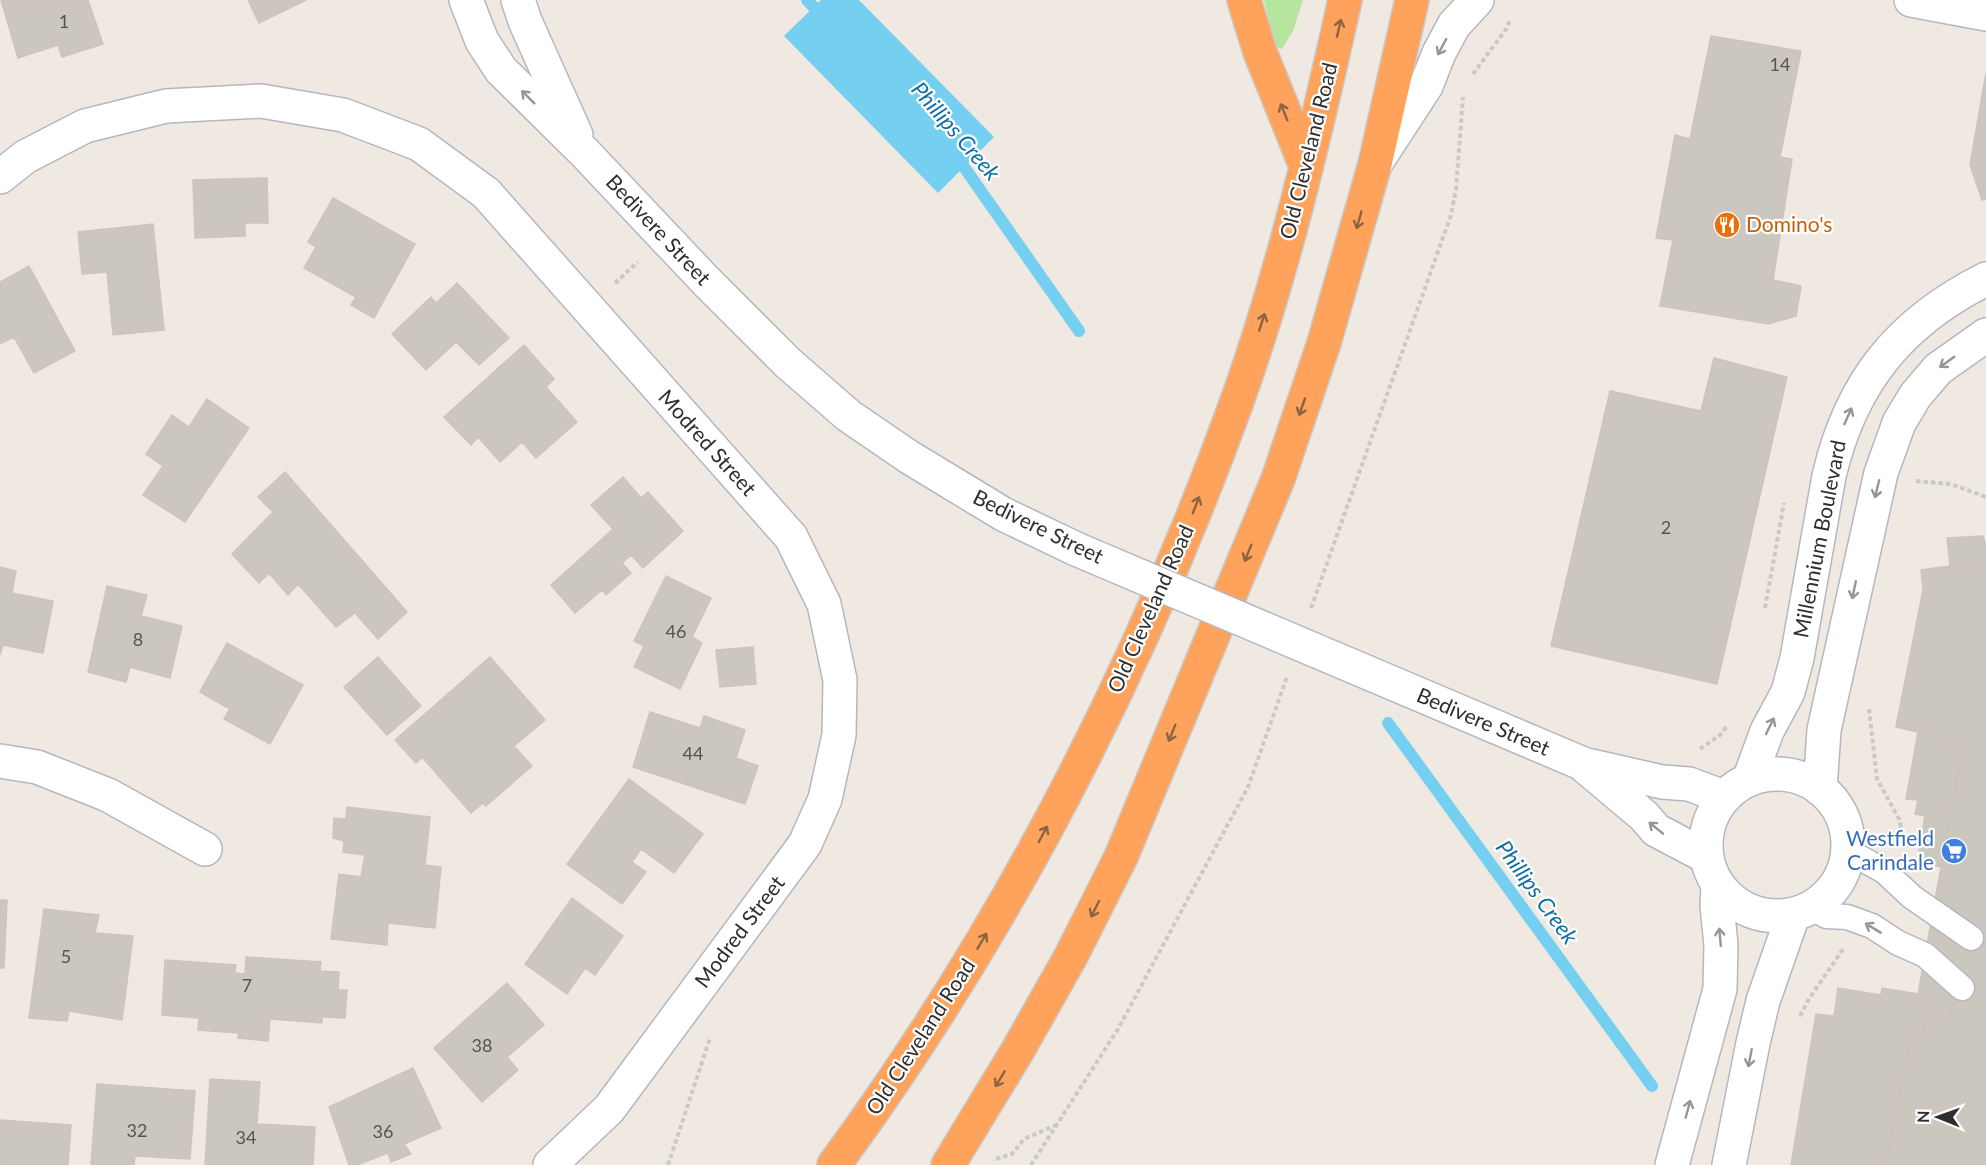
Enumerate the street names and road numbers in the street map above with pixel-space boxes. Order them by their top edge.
street label: Old Cleveland Road [1274,60,1342,241]
street label: Bedivere Street [602,169,717,290]
street label: Modred Street [654,384,762,500]
street label: Millennium Boulevard [1787,438,1850,640]
street label: Bedivere Street [969,483,1108,568]
street label: Old Cleveland Road [1101,521,1198,696]
street label: Bedivere Street [1413,681,1554,760]
street label: Modred Street [689,870,789,992]
street label: Old Cleveland Road [860,953,980,1119]

